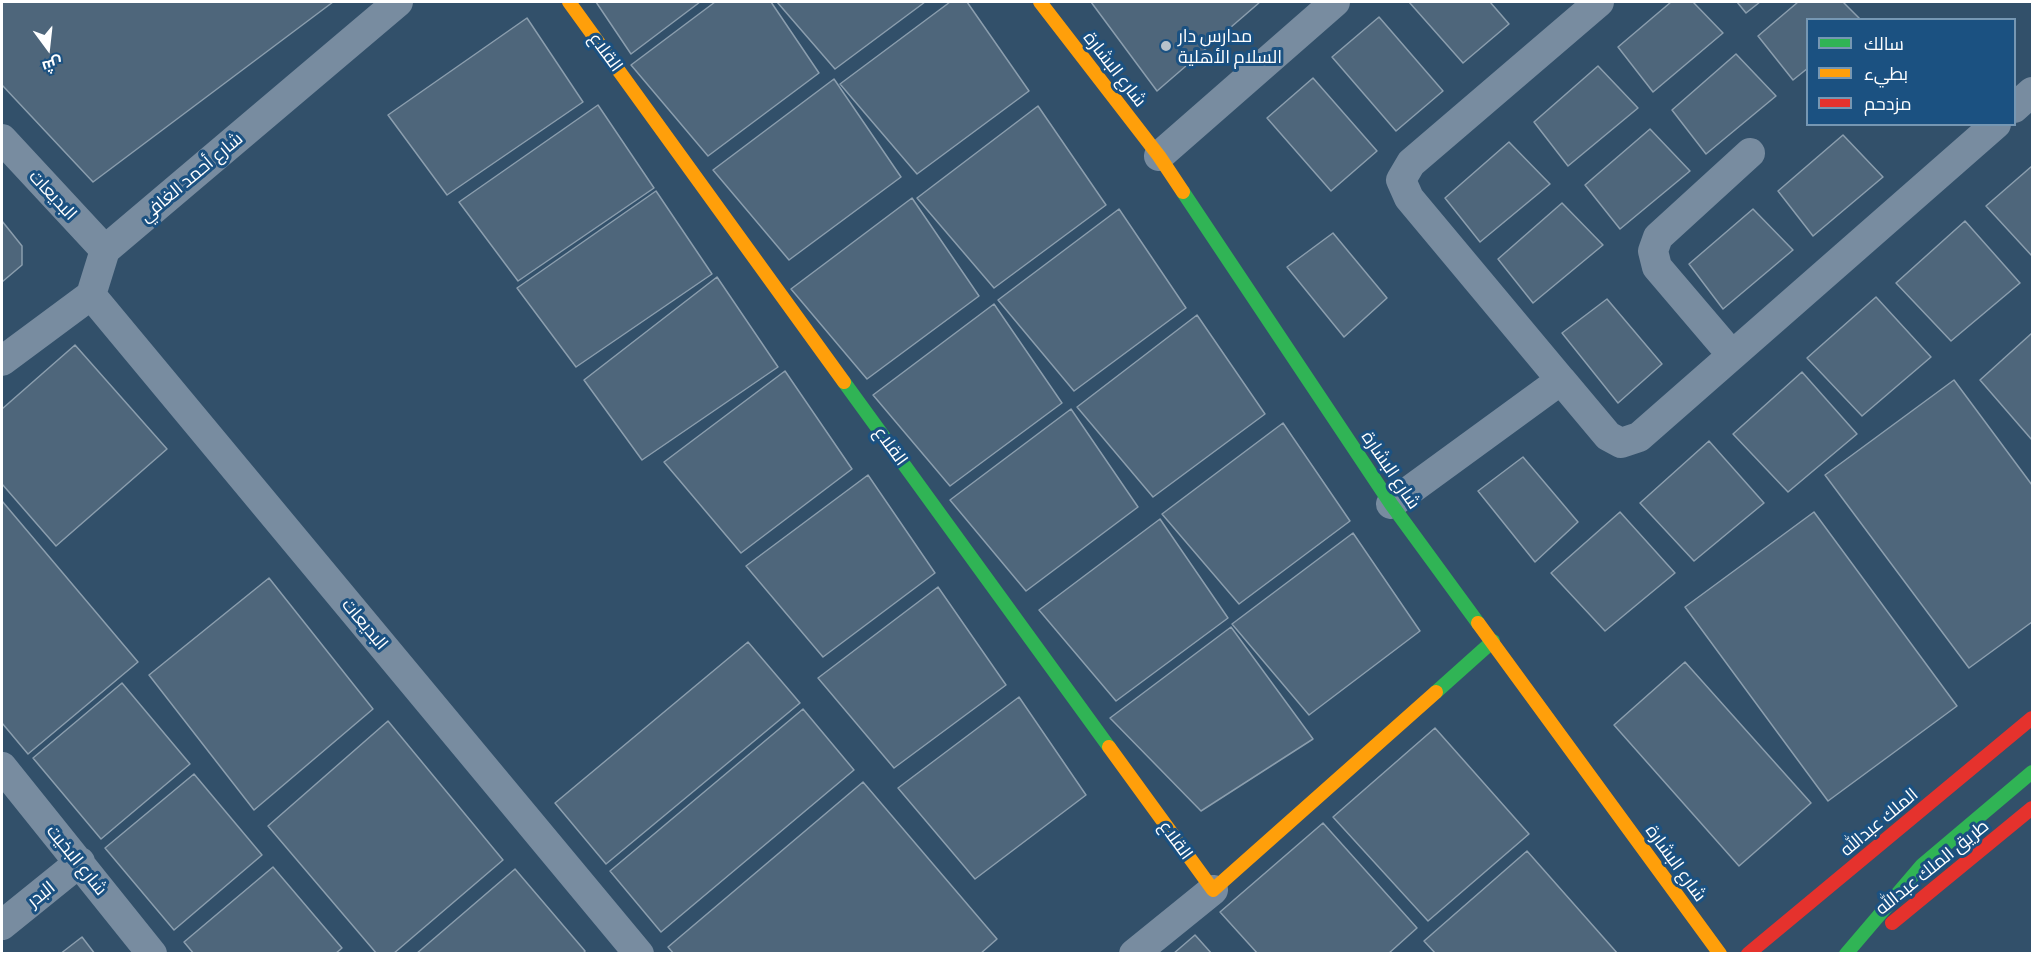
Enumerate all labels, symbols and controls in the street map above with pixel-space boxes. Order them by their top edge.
north arrow [18,18,78,78]
legend [1806,18,2016,126]
place label: مدارس دار السلام الأهلية [1178,25,1282,68]
street label: شارع البشارة [1079,27,1151,111]
street label: القلاع [585,28,627,76]
text: سالك [1864,32,1904,54]
marker: مدارس دار السلام الأهلية [1159,39,1173,53]
text: ش [40,54,65,78]
text: بطيء [1864,62,1908,84]
text: مزدحم [1864,92,1912,114]
street label: شارع أحمد الغافي [135,128,247,226]
street label: البديعات [24,166,82,224]
street label: القلاع [870,422,912,470]
street label: شارع البشارة [1357,427,1425,513]
street label: البديعات [337,594,393,654]
street label: الملك عبدالله [1836,783,1922,861]
street label: طريق الملك عبدالله [1871,815,1993,919]
street label: القلاع [1155,816,1197,864]
street label: شارع البخيت [42,820,112,900]
street label: شارع البشارة [1641,820,1711,906]
street label: البدر [23,876,59,912]

